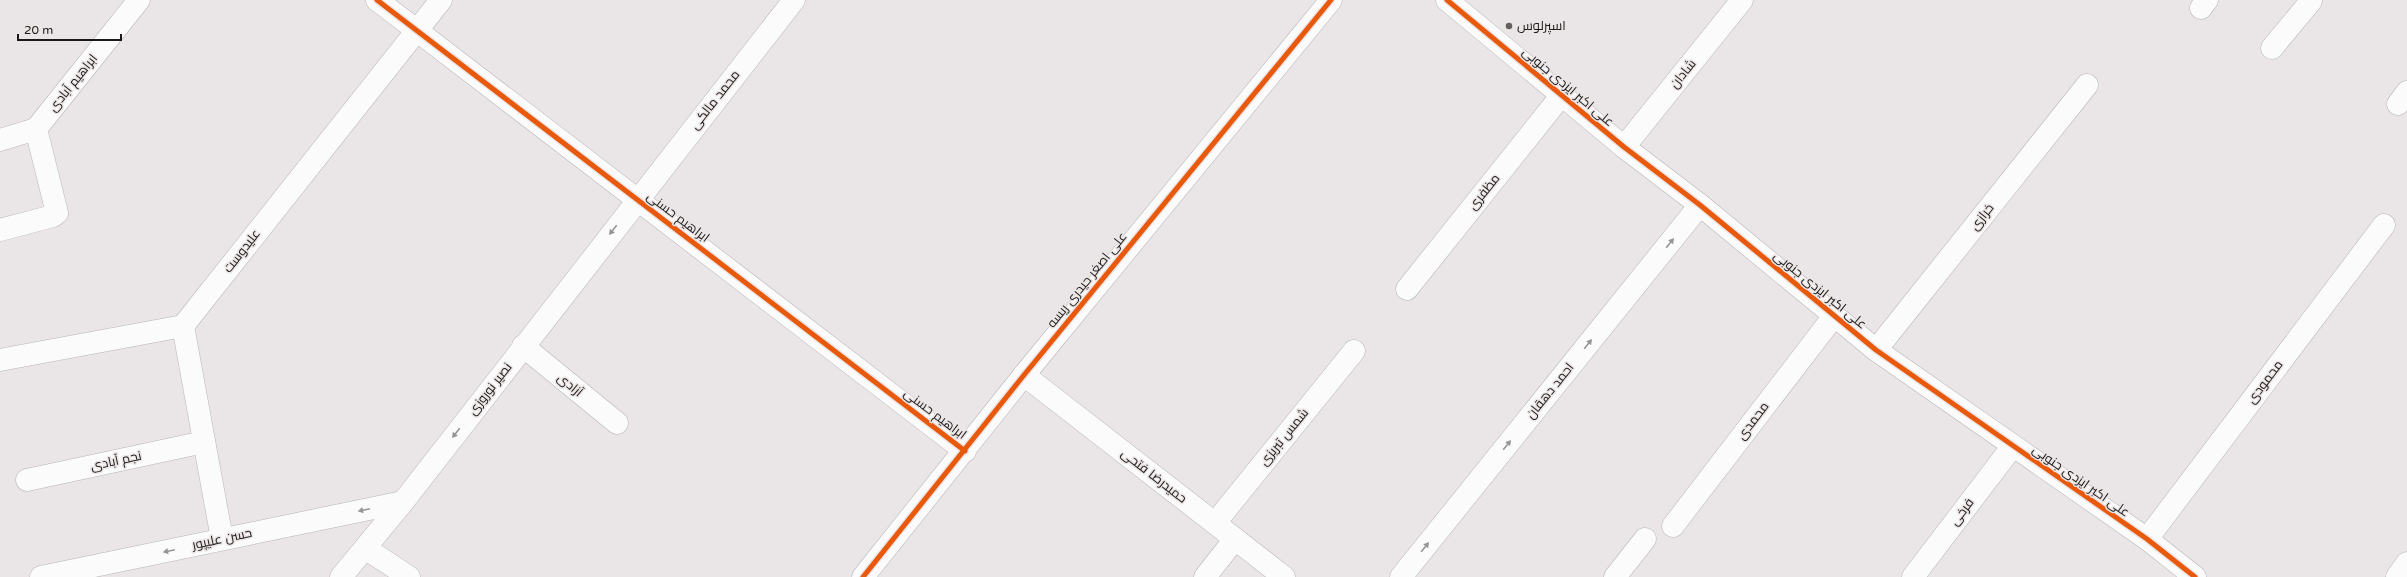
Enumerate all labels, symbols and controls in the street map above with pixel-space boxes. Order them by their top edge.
scale bar [18,16,121,42]
place label: اسپرلوس [1517,18,1566,35]
marker: اسپرلوس [1504,21,1514,31]
text: 20 m [24,23,53,37]
street label: علی اکبر ایزدی جنوبی [1519,44,1617,130]
street label: ابراهیم آبادی [45,51,102,116]
street label: شادان [1666,56,1700,92]
street label: محمد مالکی [687,67,743,133]
street label: مظفری [1465,171,1503,213]
street label: ابراهیم حسنی [643,188,712,247]
street label: خرازی [1967,200,1997,234]
one-way arrow [609,224,617,235]
street label: علیدوست [220,226,264,276]
street label: علی اصغر حیدری ریسه [1044,229,1130,331]
one-way arrow [1665,237,1674,248]
street label: علی اکبر ایزدی جنوبی [1770,248,1870,332]
one-way arrow [1584,339,1593,350]
street label: محمودی [2243,357,2287,407]
street label: نصیر نوروزی [465,360,515,418]
street label: احمد دهقان [1523,360,1577,422]
street label: آزادی [554,370,586,401]
street label: ابراهیم حسنی [900,385,969,444]
street label: محمدی [1733,399,1773,443]
street label: شمس تبریزی [1256,405,1312,469]
one-way arrow [452,427,461,438]
one-way arrow [1502,440,1511,451]
street label: علی اکبر ایزدی جنوبی [2029,441,2133,521]
street label: حمیدرضا فتحی [1118,445,1190,507]
street label: نجم آبادی [89,448,143,475]
street label: فرخی [1946,495,1978,529]
one-way arrow [358,507,371,513]
street label: حسن علیپور [190,525,253,553]
one-way arrow [1421,541,1430,552]
one-way arrow [162,548,175,554]

